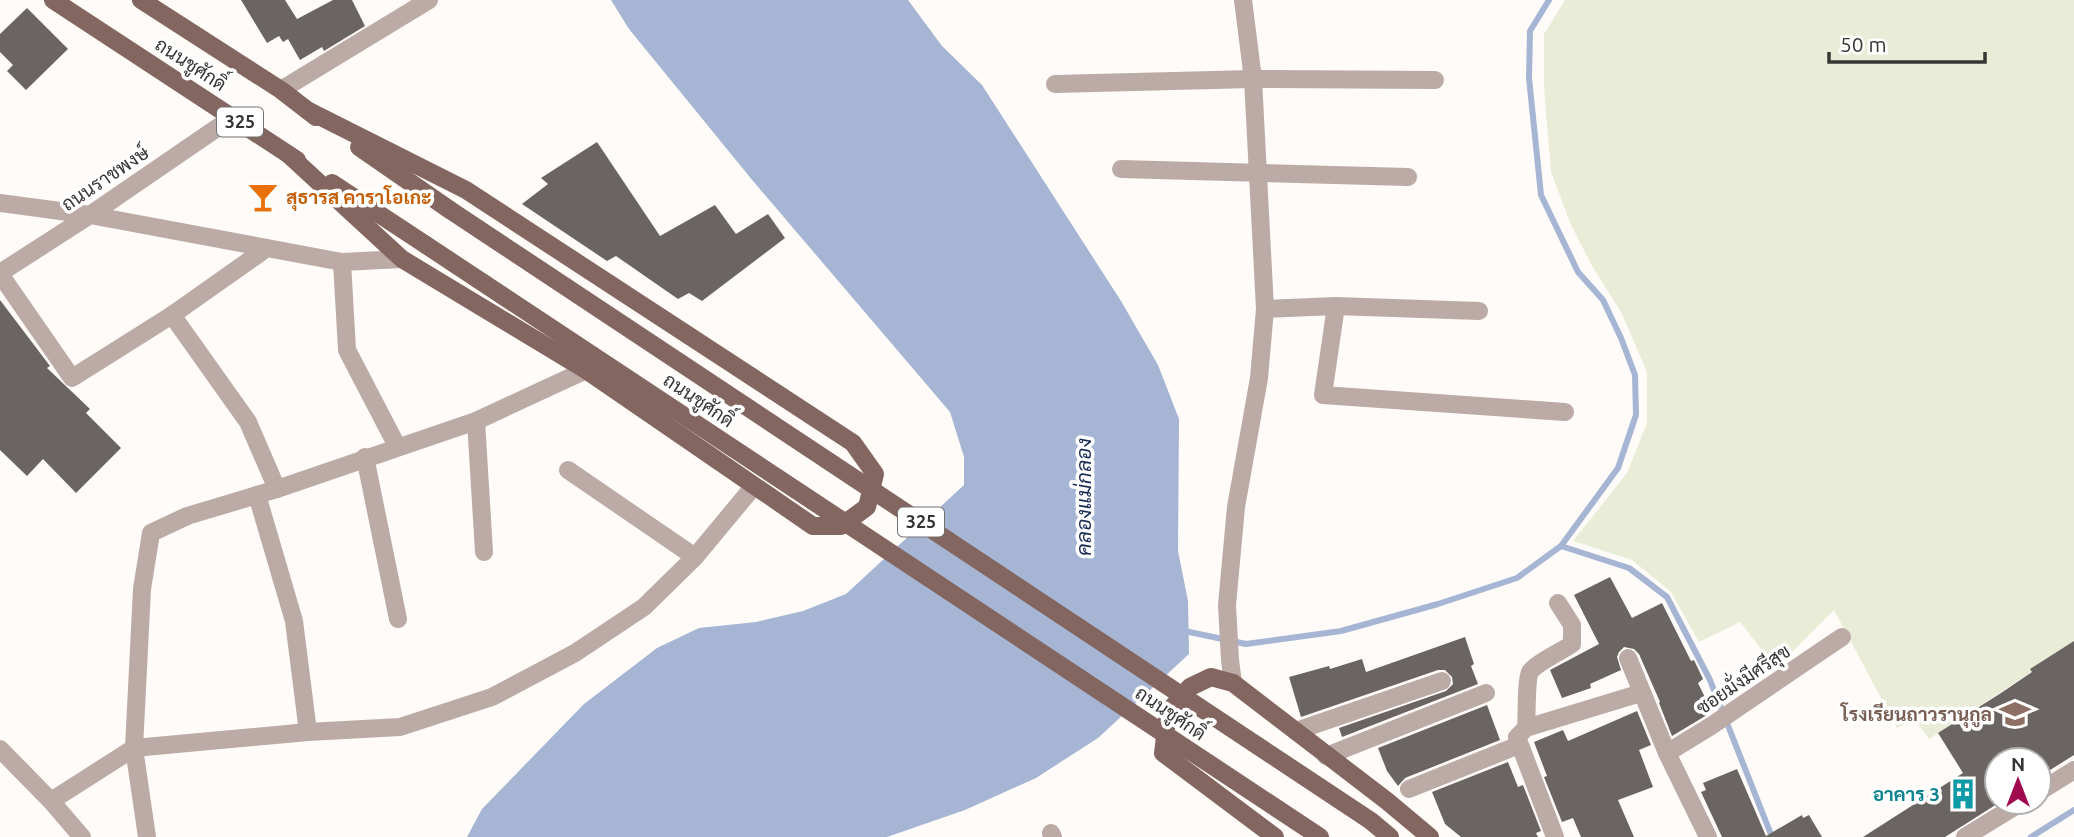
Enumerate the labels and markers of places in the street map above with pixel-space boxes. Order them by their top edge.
bar icon: สุธารส คาราโอเกะ [246,180,280,214]
place label: สุธารส คาราโอเกะ [286,185,431,212]
school or university icon: โรงเรียนถาวรานุกูล [1998,697,2032,731]
place label: โรงเรียนถาวรานุกูล [1840,702,1992,729]
building icon: อาคาร 3 [1946,777,1980,811]
place label: อาคาร 3 [1873,783,1940,805]

